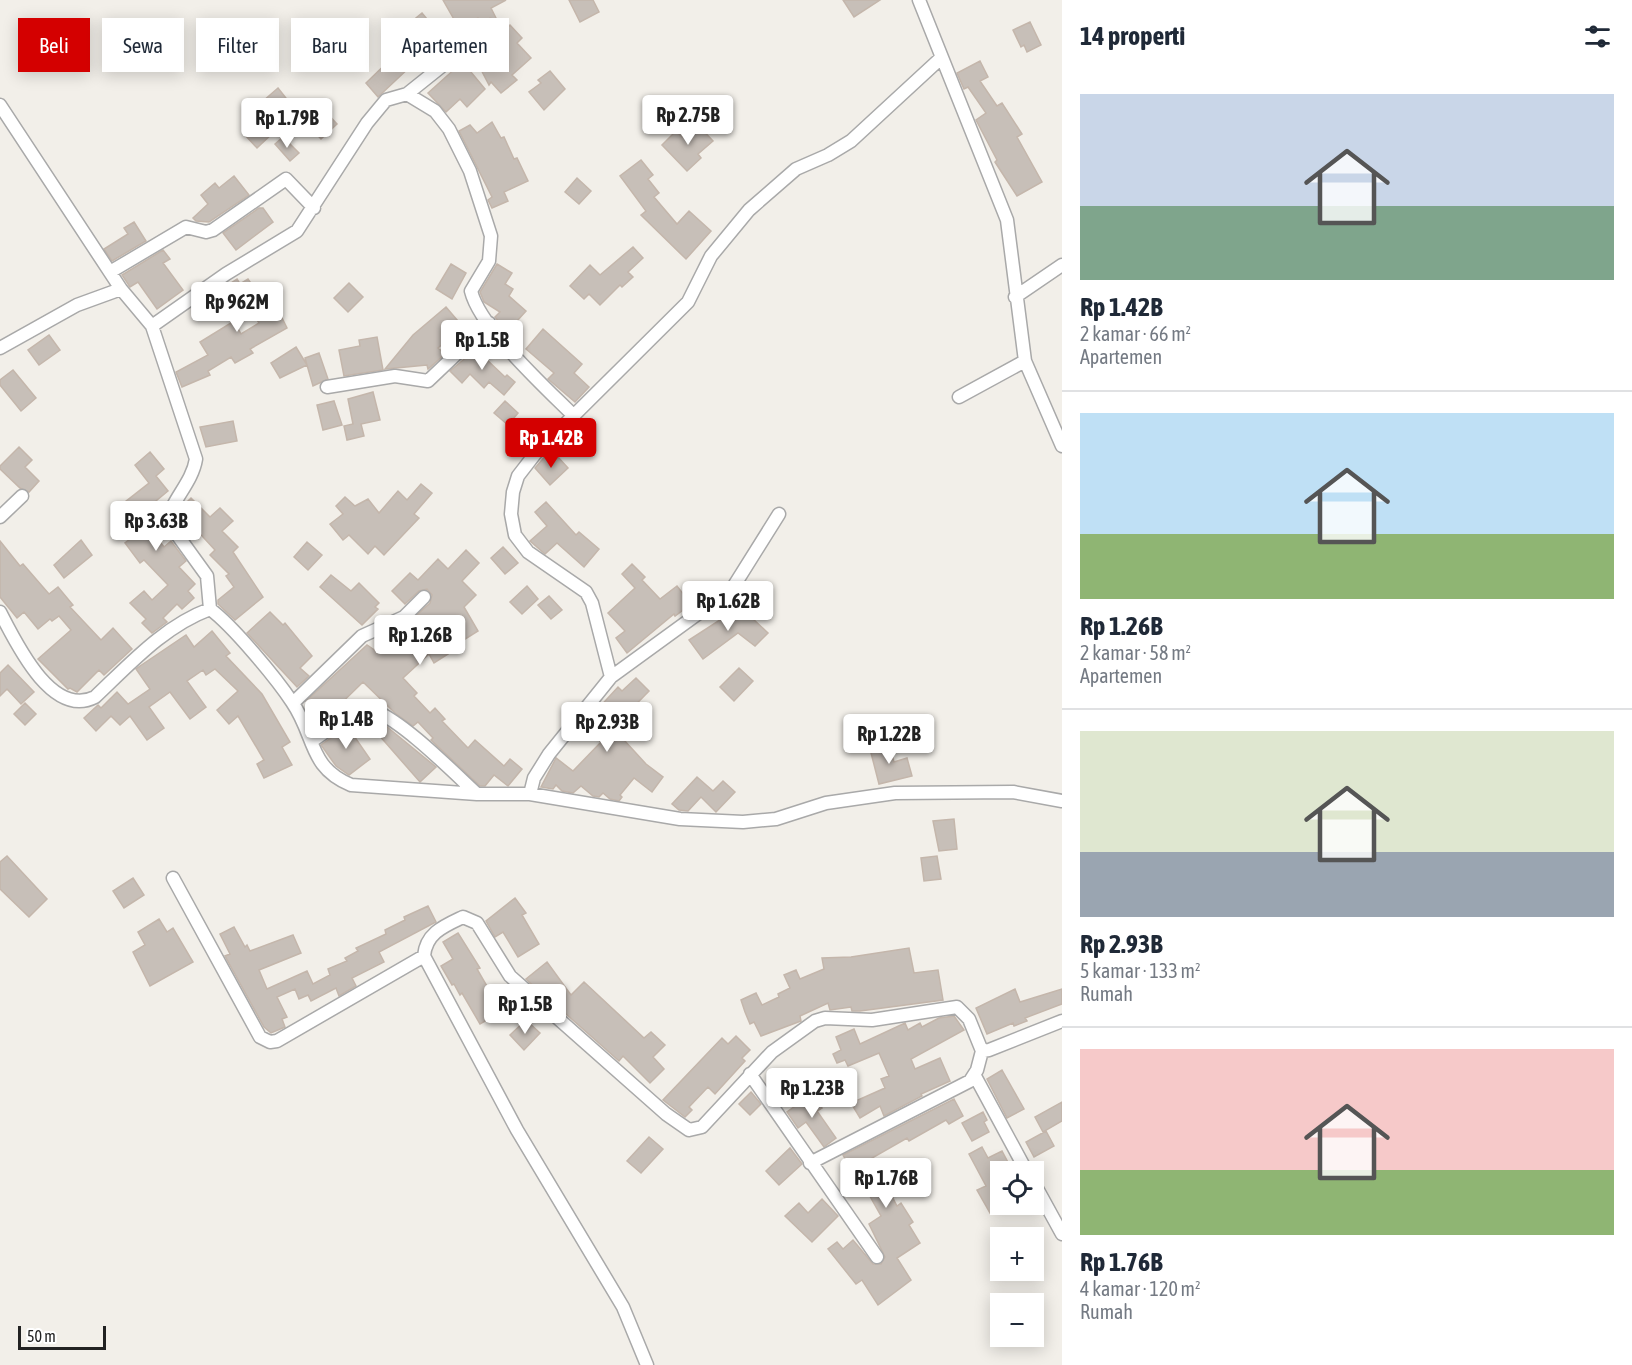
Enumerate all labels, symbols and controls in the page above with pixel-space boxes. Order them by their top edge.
chip: Beli [18,18,90,72]
chip: Sewa [102,18,184,72]
chip: Filter [196,18,279,72]
chip: Baru [291,18,369,72]
chip: Apartemen [381,18,509,72]
icon: filters [1581,20,1614,53]
text: 14 properti [1080,21,1185,51]
pin: Rp 2.75B [626,95,750,146]
pin: Rp 1.79B [225,98,349,149]
text: Rp 2.75B [656,103,720,126]
text: Rp 1.79B [255,106,319,129]
icon: home [1293,133,1401,241]
pin: Rp 962M [182,282,292,333]
text: Rp 962M [205,290,269,313]
text: Rp 1.42B [1080,292,1163,322]
pin: Rp 1.5B [427,320,537,371]
text: 2 kamar · 66 m² [1080,322,1191,345]
text: Rp 1.5B [455,328,509,351]
text: Apartemen [1080,345,1162,368]
pin: Rp 1.42B [489,418,613,469]
text: Rp 1.42B [519,426,583,449]
icon: home [1293,452,1401,560]
pin: Rp 3.63B [94,501,218,552]
text: Rp 3.63B [124,509,188,532]
pin: Rp 1.62B [666,581,790,632]
text: Rp 1.62B [696,589,760,612]
text: Rp 1.26B [1080,611,1163,641]
pin: Rp 1.26B [358,615,482,666]
text: Rp 1.26B [388,623,452,646]
text: 2 kamar · 58 m² [1080,641,1191,664]
text: Apartemen [1080,664,1162,687]
pin: Rp 1.4B [291,699,401,750]
pin: Rp 2.93B [545,702,669,753]
text: Rp 1.4B [319,707,373,730]
text: Rp 2.93B [575,710,639,733]
pin: Rp 1.22B [827,714,951,765]
text: Rp 1.22B [857,722,921,745]
icon: home [1293,770,1401,878]
text: Rp 2.93B [1080,929,1163,959]
text: 5 kamar · 133 m² [1080,959,1201,982]
text: Rumah [1080,982,1133,1005]
pin: Rp 1.5B [470,984,580,1035]
text: Rp 1.5B [498,992,552,1015]
pin: Rp 1.23B [750,1068,874,1119]
text: Rp 1.23B [780,1076,844,1099]
icon: home [1293,1088,1401,1196]
pin: Rp 1.76B [824,1158,948,1209]
map controls [990,1161,1044,1347]
button: locate [990,1161,1044,1215]
text: Rp 1.76B [854,1166,918,1189]
button: + [990,1227,1044,1281]
text: Rp 1.76B [1080,1247,1163,1277]
text: 4 kamar · 120 m² [1080,1277,1201,1300]
button: − [990,1293,1044,1347]
text: Rumah [1080,1300,1133,1323]
scale bar [18,1323,106,1350]
text: 50 m [27,1327,56,1345]

